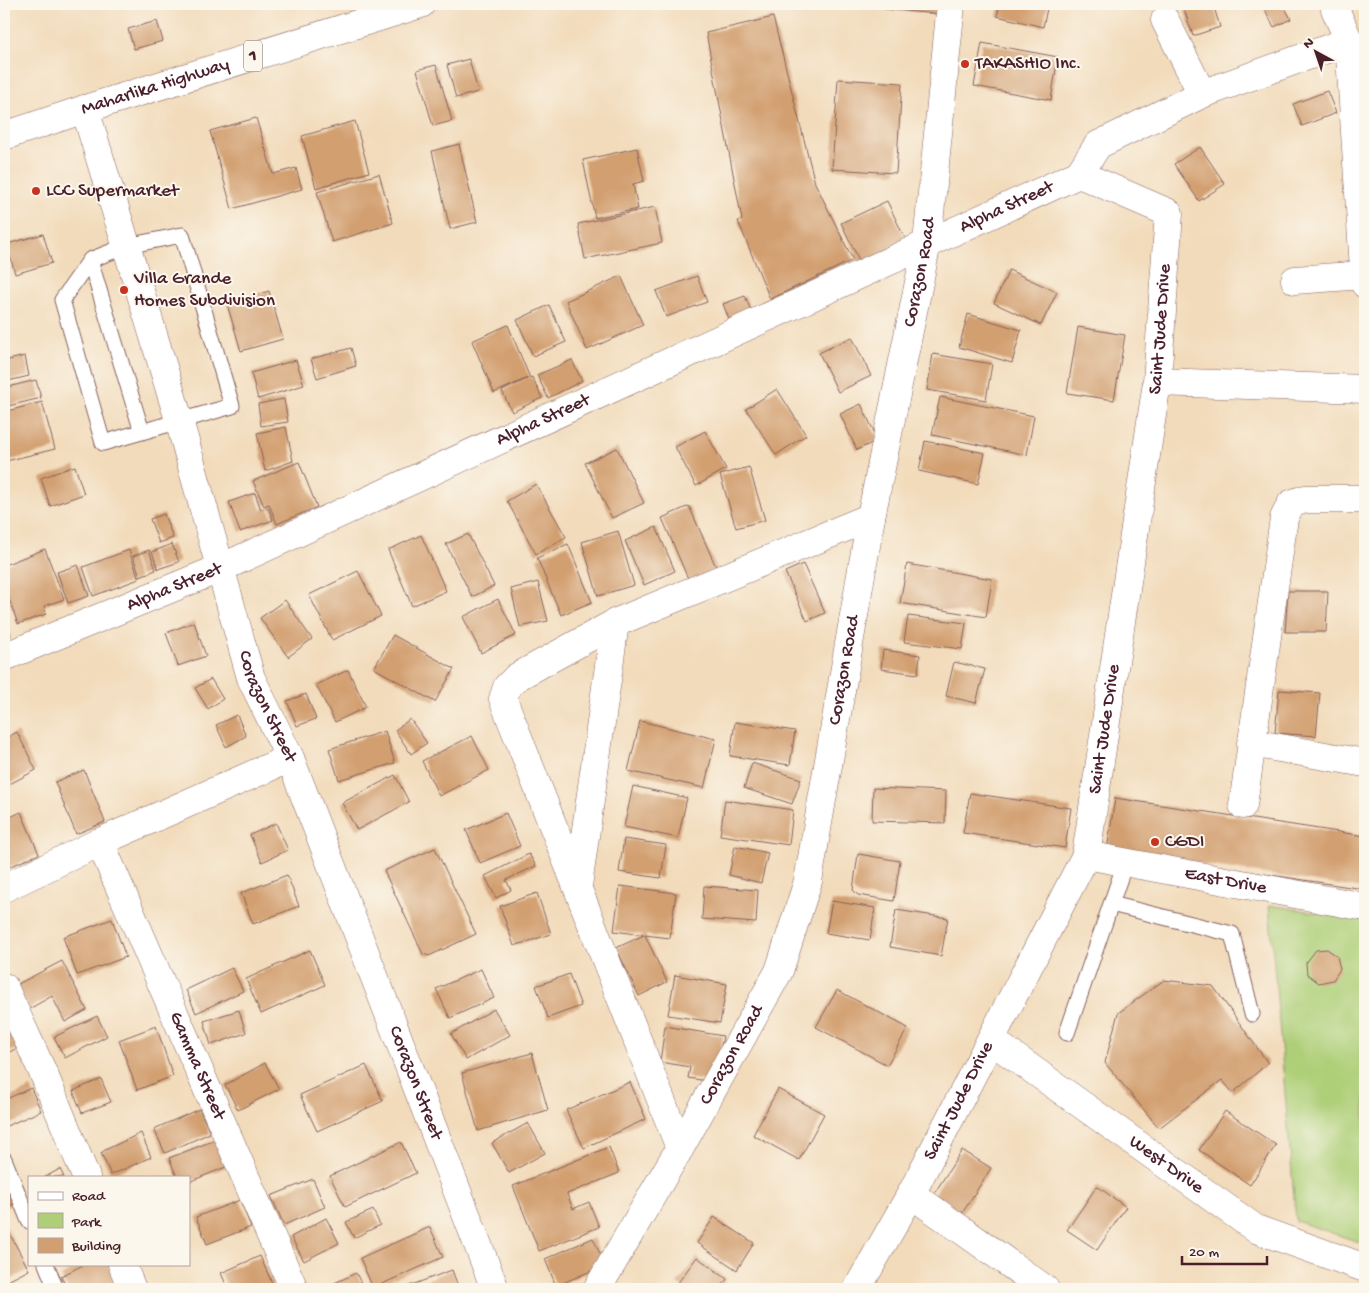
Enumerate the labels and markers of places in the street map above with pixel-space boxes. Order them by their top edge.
place label: TAKASHIO Inc. [974,53,1081,76]
marker: TAKASHIO Inc. [959,58,971,70]
place label: LCC Supermarket [46,180,181,203]
marker: LCC Supermarket [30,185,42,197]
place label: Villa Grande Homes Subdivision [133,268,275,313]
marker: Villa Grande Homes Subdivision [118,284,130,296]
place label: CGDI [1165,831,1204,854]
marker: CGDI [1149,836,1161,848]

